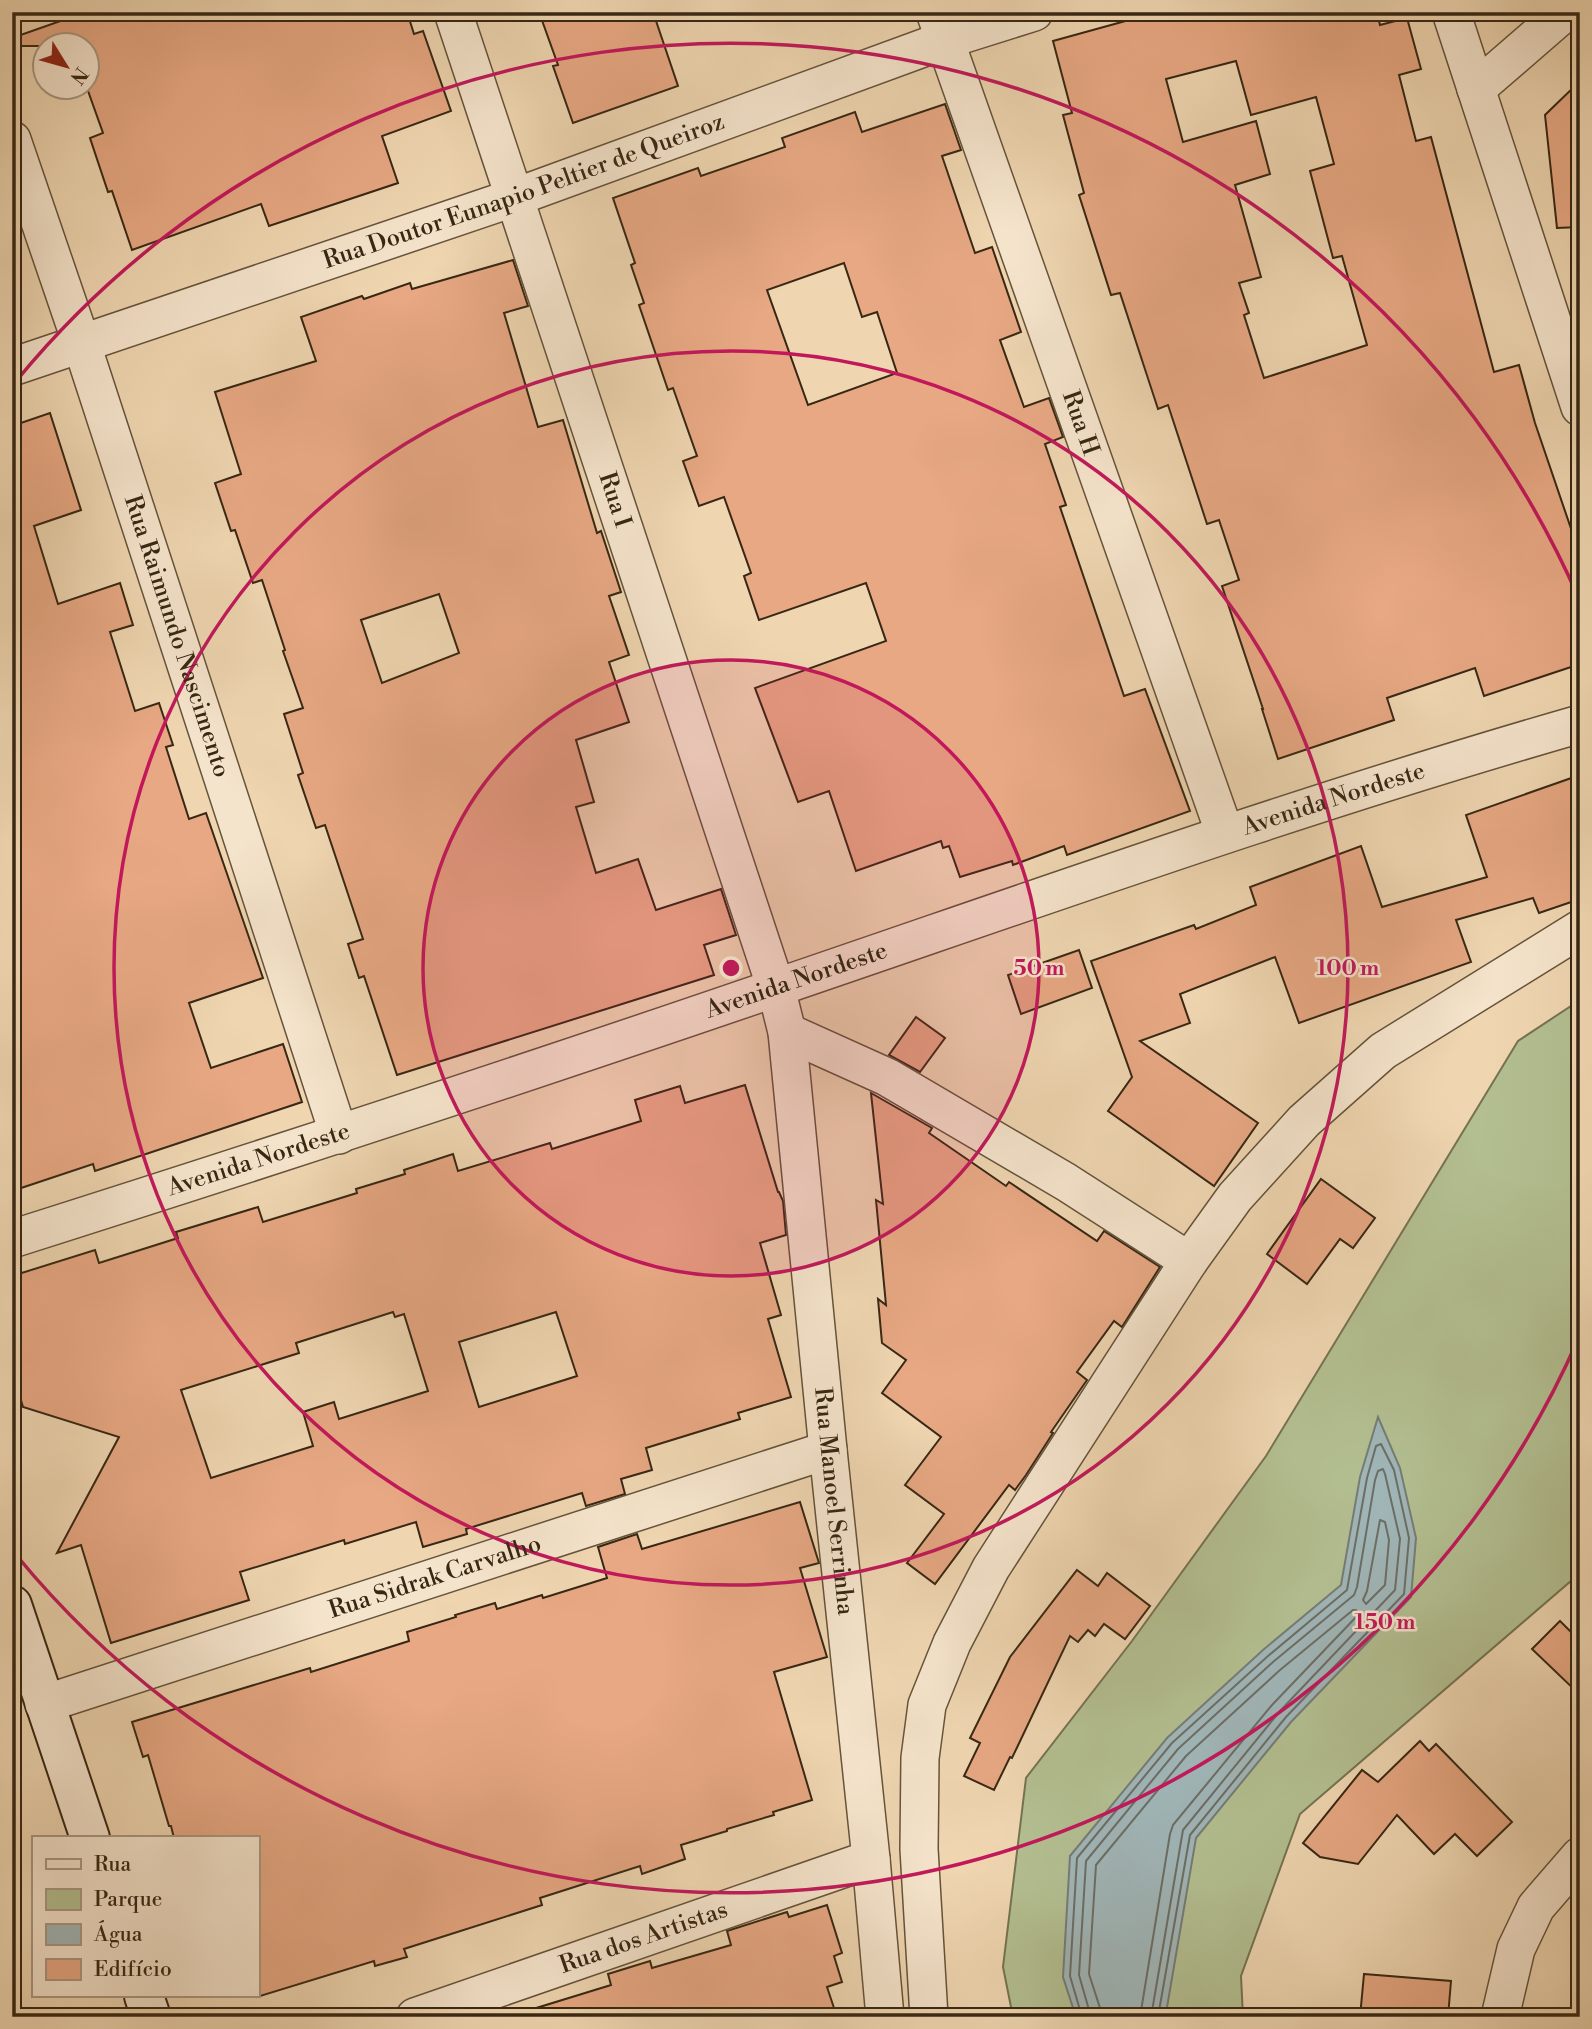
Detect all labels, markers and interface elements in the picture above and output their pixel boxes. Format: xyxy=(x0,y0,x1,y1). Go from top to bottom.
north arrow xyxy=(32,32,102,102)
text: N xyxy=(65,62,93,89)
street label: Rua Doutor Eunapio Peltier de Queiroz xyxy=(319,107,729,276)
street label: Rua H xyxy=(1055,387,1105,460)
street label: Rua I xyxy=(591,468,638,532)
street label: Rua Raimundo Nascimento xyxy=(117,491,237,781)
street label: Avenida Nordeste xyxy=(1238,756,1429,843)
street label: Avenida Nordeste xyxy=(701,936,891,1026)
centre of rings xyxy=(719,956,743,980)
text: 50 m xyxy=(1014,956,1064,982)
text: 100 m xyxy=(1317,956,1379,982)
street label: Avenida Nordeste xyxy=(163,1116,354,1204)
street label: Rua Manoel Serrinha xyxy=(807,1386,860,1618)
street label: Rua Sidrak Carvalho xyxy=(325,1529,545,1626)
text: 150 m xyxy=(1355,1610,1415,1636)
legend xyxy=(32,1836,259,1997)
text: Rua xyxy=(94,1852,131,1878)
text: Parque xyxy=(94,1887,162,1913)
street label: Rua dos Artistas xyxy=(555,1895,732,1981)
text: Água xyxy=(93,1920,143,1948)
text: Edifício xyxy=(94,1957,172,1983)

